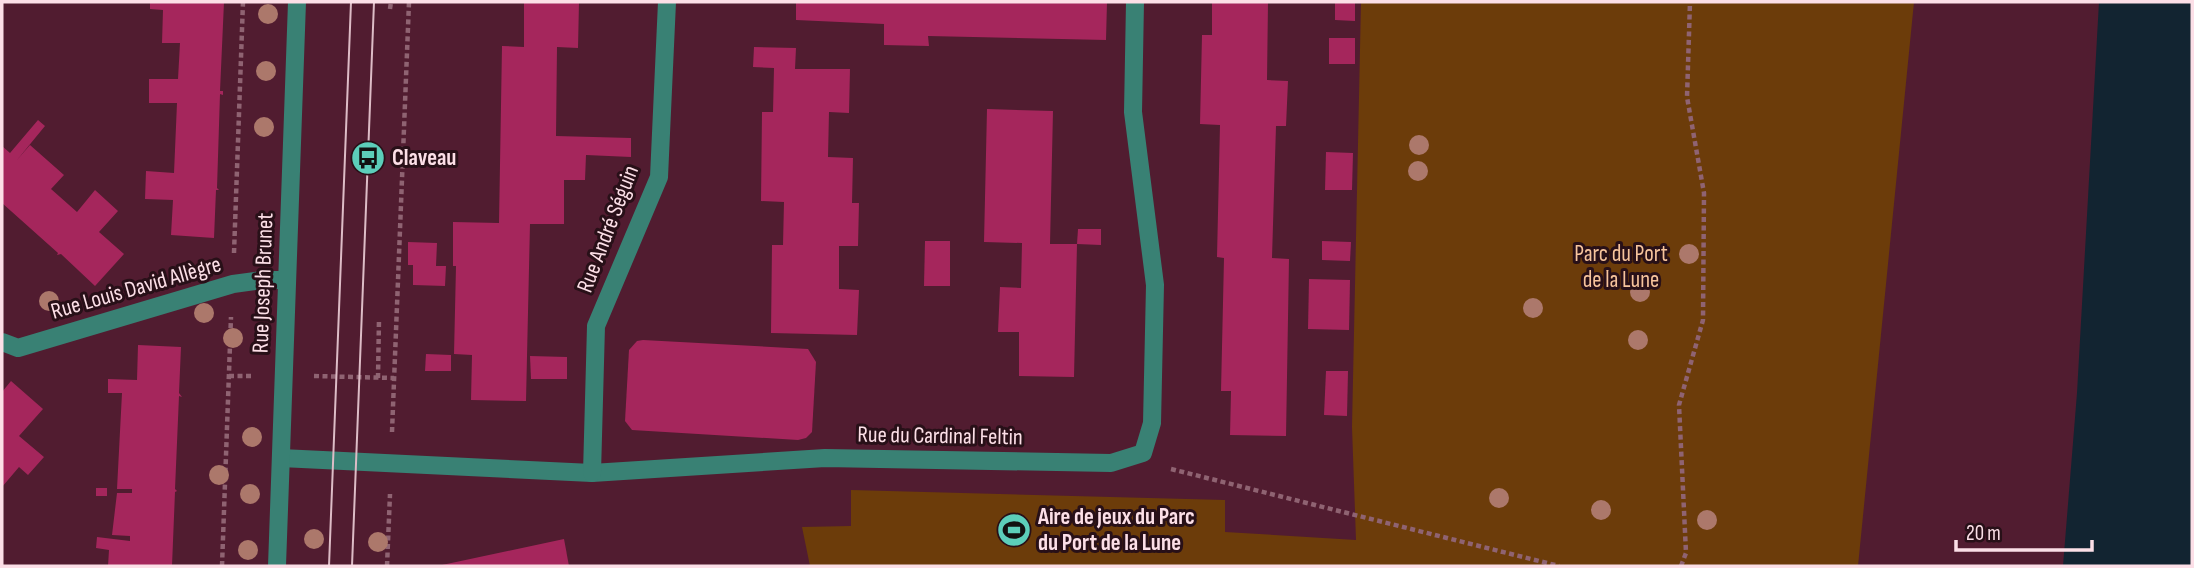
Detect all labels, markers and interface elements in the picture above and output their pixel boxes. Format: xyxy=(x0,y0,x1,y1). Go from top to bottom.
bus stop icon: Claveau xyxy=(349,139,387,177)
place label: Claveau xyxy=(392,144,456,172)
street label: Rue André Séguin xyxy=(571,161,645,297)
street label: Rue Joseph Brunet xyxy=(247,212,279,354)
park label: Parc du Port de la Lune xyxy=(1574,240,1668,294)
street label: Rue Louis David Allègre xyxy=(48,250,224,326)
street label: Rue du Cardinal Feltin xyxy=(857,421,1023,451)
place label: Aire de jeux du Parc du Port de la Lune xyxy=(1037,503,1195,557)
scale bar xyxy=(1956,508,2092,552)
sports icon: Aire de jeux du Parc du Port de la Lune xyxy=(995,511,1033,549)
text: 20 m xyxy=(1966,521,2001,546)

